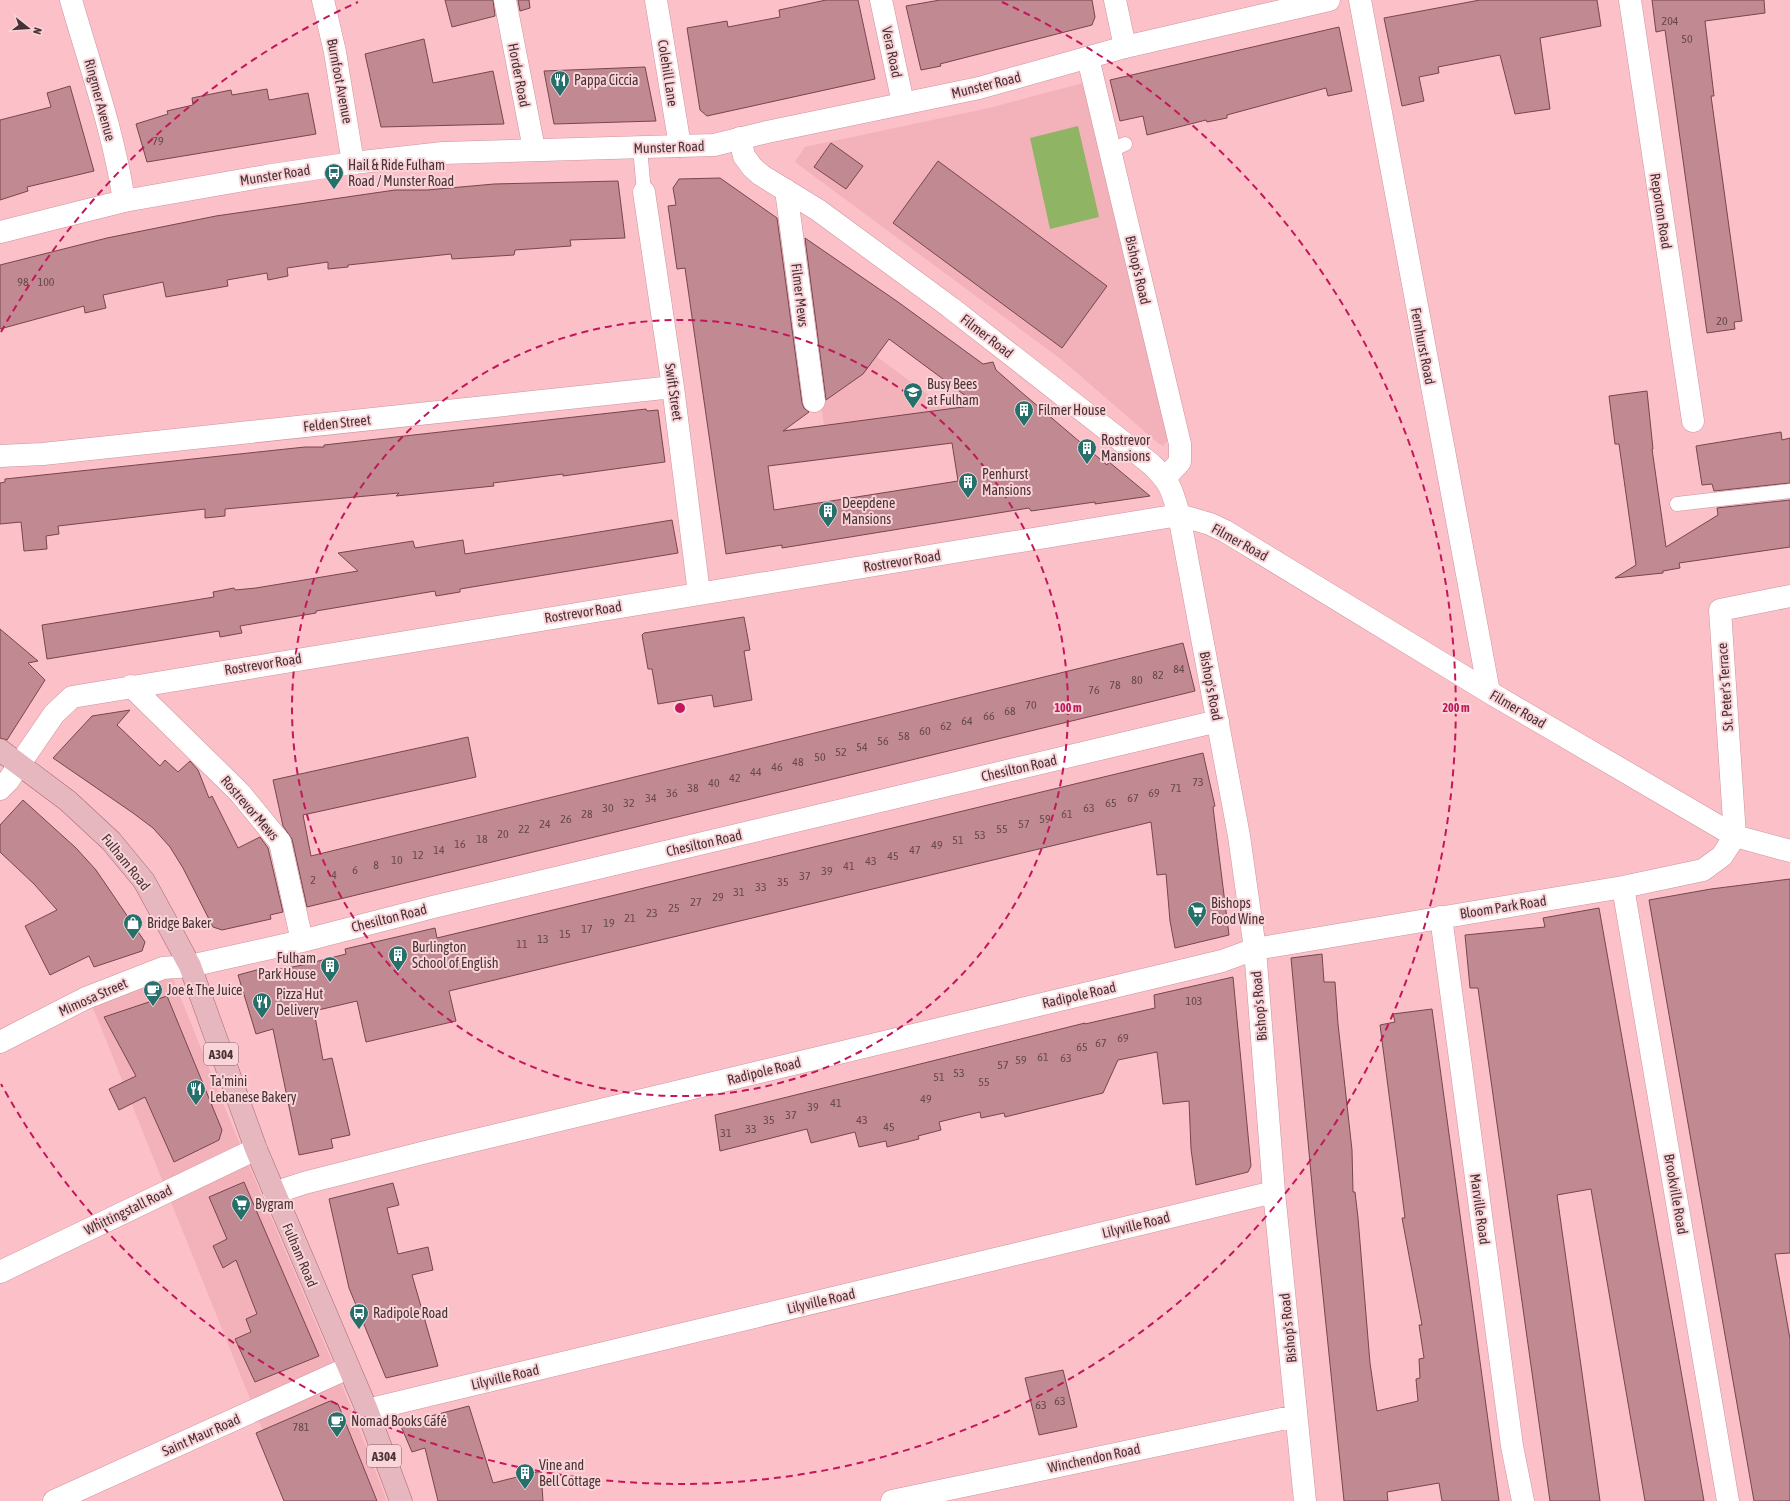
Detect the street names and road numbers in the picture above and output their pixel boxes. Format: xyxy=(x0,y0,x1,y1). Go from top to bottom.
street label: Vera Road xyxy=(879,25,905,79)
street label: Burnfoot Avenue xyxy=(324,37,356,125)
street label: Colehill Lane xyxy=(655,39,681,107)
street label: Horder Road xyxy=(505,42,533,108)
street label: Ringmer Avenue xyxy=(81,57,119,143)
street label: Munster Road xyxy=(950,69,1022,101)
street label: Munster Road xyxy=(633,138,705,156)
street label: Munster Road xyxy=(239,162,311,188)
street label: Reporton Road xyxy=(1647,172,1675,250)
street label: Bishop's Road xyxy=(1122,234,1154,306)
street label: Filmer Mews xyxy=(788,262,812,328)
street label: Fernhurst Road xyxy=(1408,306,1438,386)
street label: Filmer Road xyxy=(958,311,1016,361)
street label: Swift Street xyxy=(662,362,686,422)
street label: Felden Street xyxy=(302,412,372,434)
street label: Filmer Road xyxy=(1209,520,1271,564)
street label: Rostrevor Road xyxy=(862,547,942,575)
street label: Rostrevor Road xyxy=(543,598,623,626)
street label: St. Peter's Terrace xyxy=(1714,642,1736,732)
street label: Rostrevor Road xyxy=(223,650,303,678)
street label: Bishop's Road xyxy=(1196,650,1226,722)
street label: Filmer Road xyxy=(1487,687,1549,731)
street label: Chesilton Road xyxy=(980,752,1058,784)
street label: Rostrevor Mews xyxy=(218,773,282,843)
street label: Chesilton Road xyxy=(665,827,743,859)
street label: Fulham Road xyxy=(98,831,154,893)
street label: Bloom Park Road xyxy=(1459,892,1547,922)
street label: Chesilton Road xyxy=(350,901,428,935)
street label: Bishop's Road xyxy=(1248,970,1270,1042)
street label: Mimosa Street xyxy=(56,975,130,1019)
street label: Radipole Road xyxy=(1041,979,1117,1011)
road number: A304 xyxy=(204,1043,238,1065)
street label: Radipole Road xyxy=(726,1054,802,1088)
street label: Brookville Road xyxy=(1661,1153,1691,1235)
street label: Marville Road xyxy=(1467,1173,1493,1245)
street label: Whittingstall Road xyxy=(81,1182,175,1238)
street label: Lilyville Road xyxy=(1100,1209,1172,1241)
street label: Fulham Road xyxy=(279,1221,321,1289)
street label: Lilyville Road xyxy=(785,1285,857,1317)
street label: Bishop's Road xyxy=(1276,1292,1300,1364)
street label: Lilyville Road xyxy=(469,1361,541,1393)
street label: Saint Maur Road xyxy=(159,1411,243,1459)
street label: Winchendon Road xyxy=(1046,1440,1142,1476)
road number: A304 xyxy=(367,1445,401,1467)

